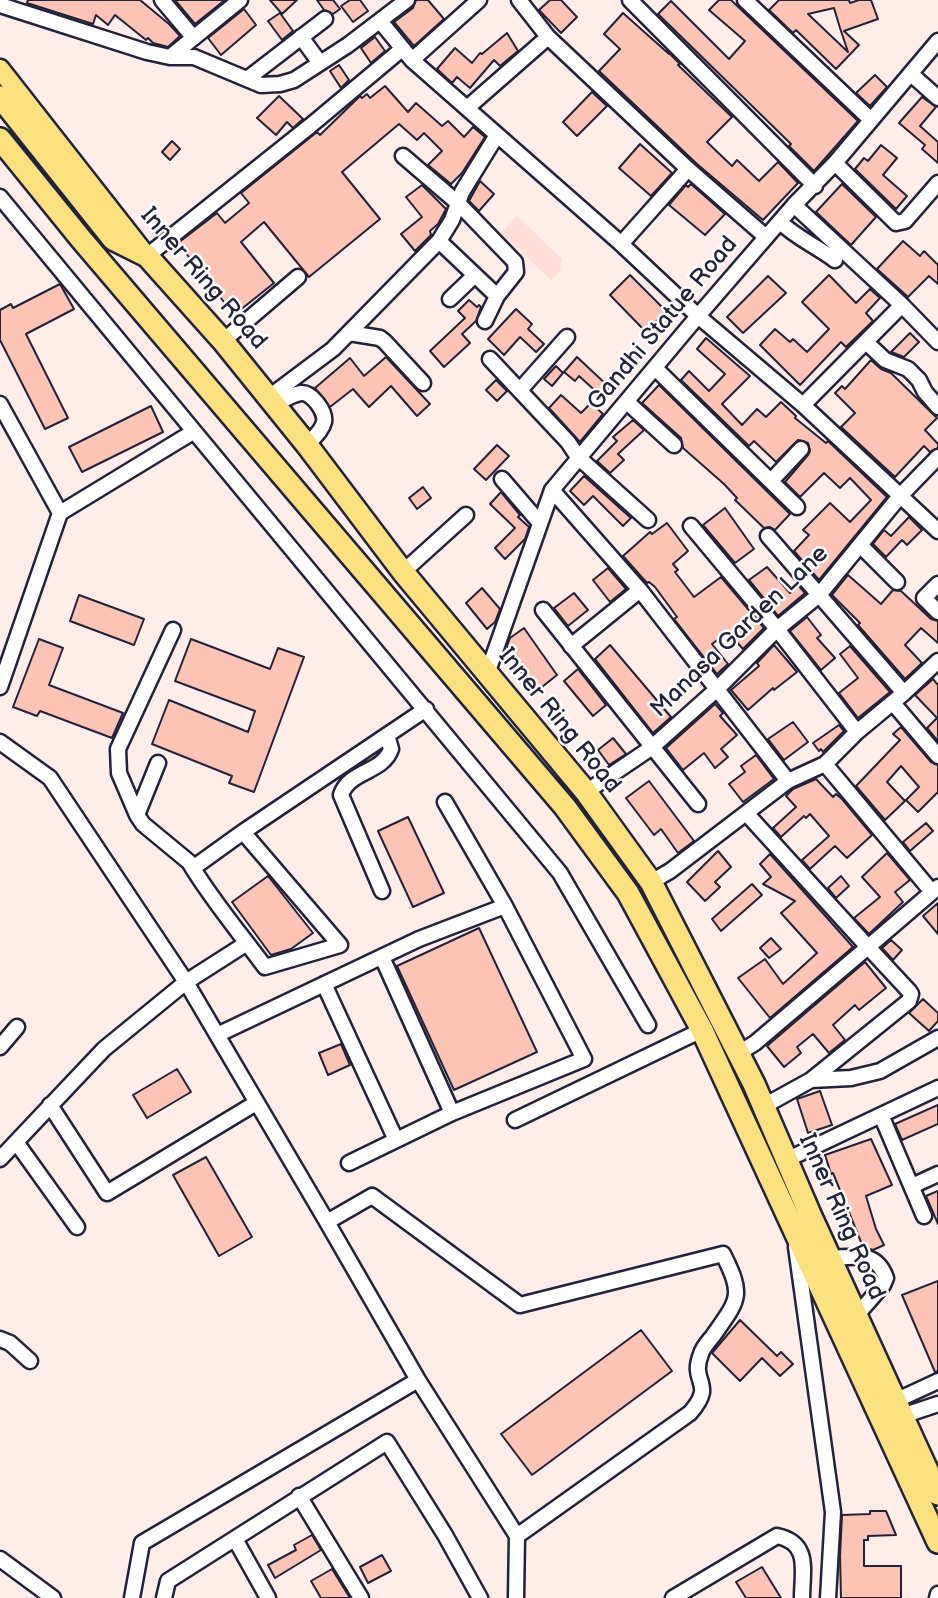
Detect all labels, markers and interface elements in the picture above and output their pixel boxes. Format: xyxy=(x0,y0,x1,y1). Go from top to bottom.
street label: Inner Ring Road xyxy=(134,202,272,356)
street label: Gandhi Statue Road xyxy=(582,231,744,417)
street label: Manasa Garden Lane xyxy=(645,540,835,724)
street label: Inner Ring Road xyxy=(492,643,626,799)
street label: Inner Ring Road xyxy=(792,1130,890,1304)

